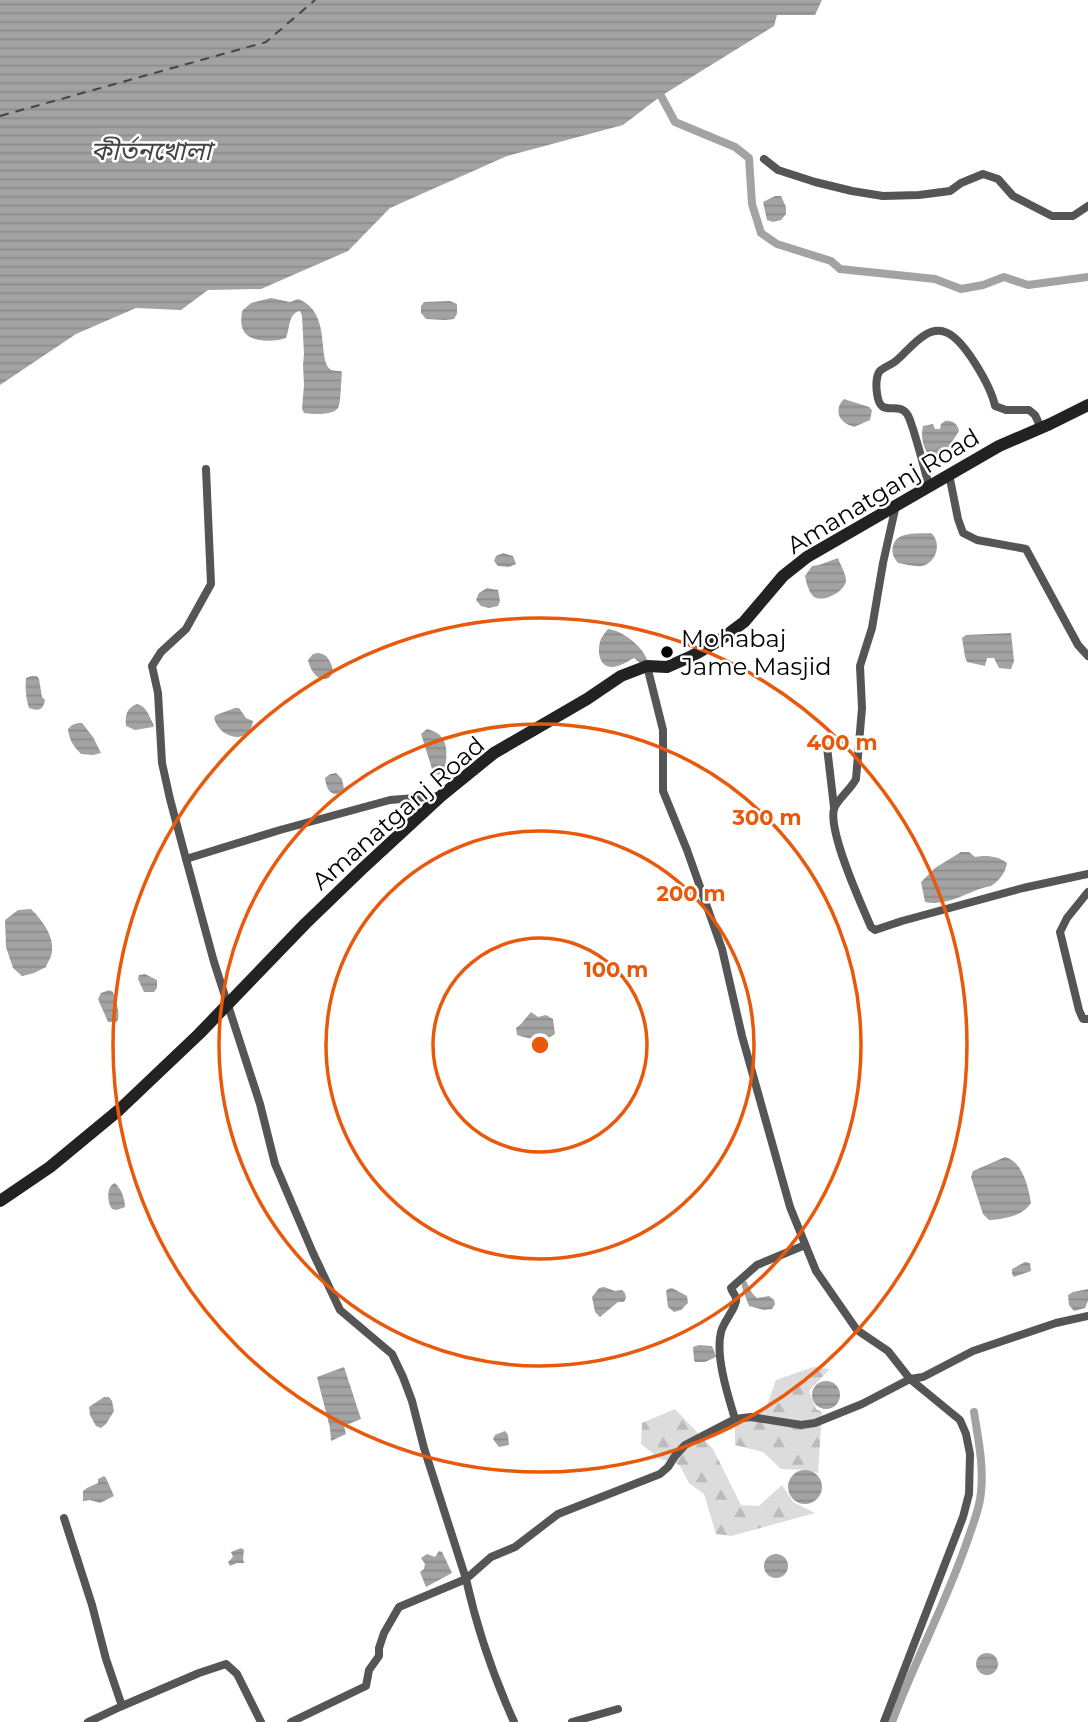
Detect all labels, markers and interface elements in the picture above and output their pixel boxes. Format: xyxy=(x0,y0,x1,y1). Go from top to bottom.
water label: কীর্তনখোলা xyxy=(91,135,216,167)
street label: Amanatganj Road xyxy=(782,422,984,560)
place label: Mohabaj Jame Masjid xyxy=(680,624,832,681)
marker: Mohabaj Jame Masjid xyxy=(659,644,675,660)
street label: Amanatganj Road xyxy=(306,730,490,896)
text: 400 m xyxy=(807,730,877,755)
text: 300 m xyxy=(732,805,801,830)
text: 200 m xyxy=(657,881,725,906)
text: 100 m xyxy=(584,957,648,982)
centre of rings xyxy=(528,1033,552,1057)

